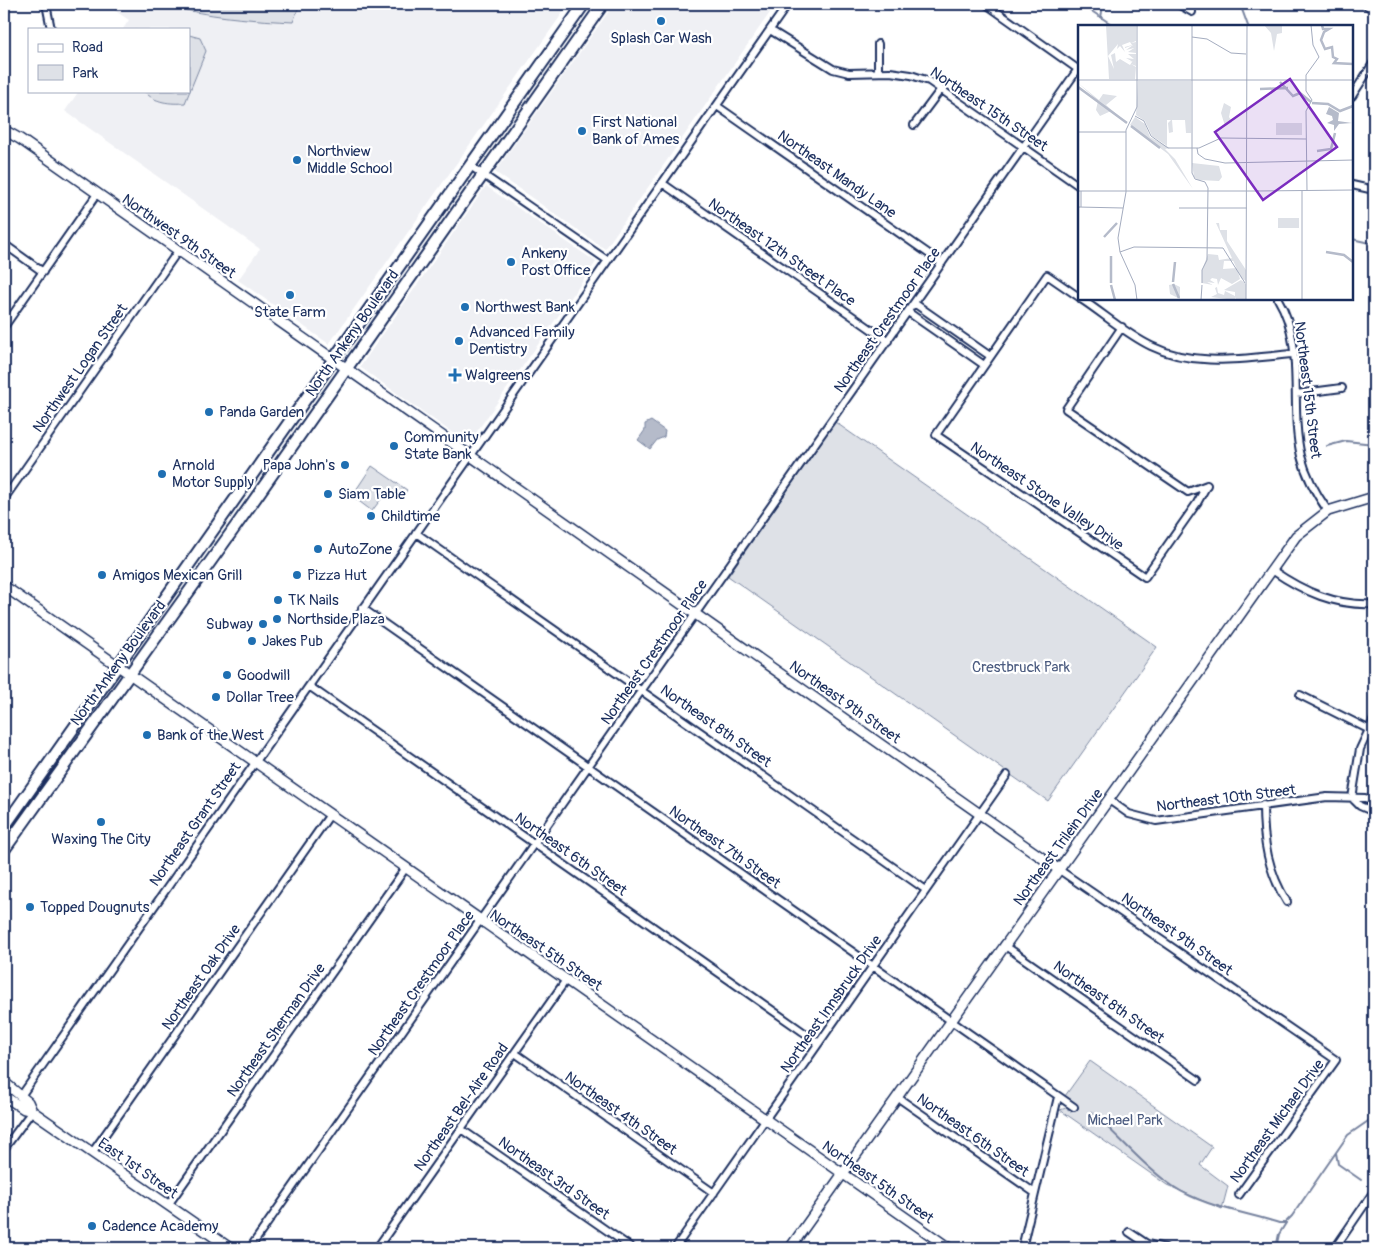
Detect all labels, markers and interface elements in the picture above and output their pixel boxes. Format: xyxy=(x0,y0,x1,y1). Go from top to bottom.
marker: Splash Car Wash xyxy=(655,15,667,27)
inset map xyxy=(1078,25,1353,300)
legend xyxy=(28,28,190,92)
place label: Splash Car Wash xyxy=(610,29,712,48)
text: Road xyxy=(72,38,103,57)
street label: Northeast 15th Street xyxy=(926,63,1052,156)
text: Park xyxy=(72,64,99,83)
place label: First National Bank of Ames xyxy=(592,113,680,149)
marker: First National Bank of Ames xyxy=(576,125,588,137)
street label: Northeast Mandy Lane xyxy=(774,126,900,223)
place label: Northview Middle School xyxy=(307,142,392,178)
marker: Northview Middle School xyxy=(291,154,303,166)
street label: Northwest 9th Street xyxy=(118,190,240,283)
street label: Northeast 12th Street Place xyxy=(704,194,859,311)
street label: Northeast Crestmoor Place xyxy=(830,243,945,397)
place label: Ankeny Post Office xyxy=(521,244,591,280)
marker: Ankeny Post Office xyxy=(505,256,517,268)
street label: North Ankeny Boulevard xyxy=(301,266,403,400)
marker: State Farm xyxy=(284,289,296,301)
place label: Northwest Bank xyxy=(475,298,576,317)
street label: Northwest Logan Street xyxy=(29,299,133,436)
marker: Northwest Bank xyxy=(459,301,471,313)
place label: State Farm xyxy=(254,303,326,322)
street label: Northeast 15th Street xyxy=(1290,320,1325,461)
place label: Advanced Family Dentistry xyxy=(469,323,575,359)
marker: Advanced Family Dentistry xyxy=(453,335,465,347)
place label: Walgreens xyxy=(465,366,531,385)
marker: Walgreens xyxy=(449,369,461,381)
place label: Panda Garden xyxy=(219,403,304,422)
marker: Panda Garden xyxy=(203,406,215,418)
place label: Community State Bank xyxy=(404,428,479,464)
street label: Northeast Stone Valley Drive xyxy=(966,438,1128,555)
marker: Community State Bank xyxy=(388,440,400,452)
place label: Arnold Motor Supply xyxy=(172,456,255,492)
place label: Papa John's xyxy=(263,456,335,475)
marker: Papa John's xyxy=(339,459,351,471)
marker: Arnold Motor Supply xyxy=(156,468,168,480)
place label: Siam Table xyxy=(338,485,406,504)
marker: Siam Table xyxy=(322,488,334,500)
place label: Childtime xyxy=(381,507,441,526)
marker: Childtime xyxy=(365,510,377,522)
place label: AutoZone xyxy=(328,540,393,559)
marker: AutoZone xyxy=(312,543,324,555)
place label: Amigos Mexican Grill xyxy=(112,566,242,585)
place label: Pizza Hut xyxy=(307,566,368,585)
marker: Amigos Mexican Grill xyxy=(96,569,108,581)
marker: Pizza Hut xyxy=(291,569,303,581)
street label: Northeast Crestmoor Place xyxy=(597,575,712,729)
place label: TK Nails xyxy=(288,591,339,610)
marker: TK Nails xyxy=(272,594,284,606)
street label: North Ankeny Boulevard xyxy=(66,597,170,730)
place label: Northside Plaza xyxy=(287,610,385,629)
marker: Northside Plaza xyxy=(271,613,283,625)
place label: Subway xyxy=(206,615,254,634)
marker: Subway xyxy=(257,618,269,630)
place label: Jakes Pub xyxy=(262,632,323,651)
marker: Jakes Pub xyxy=(246,635,258,647)
street label: Northeast 9th Street xyxy=(785,657,905,749)
park label: Crestbruck Park xyxy=(972,658,1071,677)
place label: Goodwill xyxy=(237,666,290,685)
marker: Goodwill xyxy=(221,669,233,681)
street label: Northeast 8th Street xyxy=(656,681,776,772)
place label: Dollar Tree xyxy=(226,688,295,707)
marker: Dollar Tree xyxy=(210,691,222,703)
place label: Bank of the West xyxy=(157,726,265,745)
marker: Bank of the West xyxy=(141,729,153,741)
street label: Northeast Grant Street xyxy=(145,758,246,890)
street label: Northeast 10th Street xyxy=(1155,780,1298,816)
street label: Northeast Trilein Drive xyxy=(1010,785,1108,910)
street label: Northeast 7th Street xyxy=(665,802,785,894)
street label: Northeast 6th Street xyxy=(511,809,631,901)
marker: Waxing The City xyxy=(95,816,107,828)
place label: Waxing The City xyxy=(51,830,151,849)
street label: Northeast 9th Street xyxy=(1117,889,1237,981)
place label: Topped Dougnuts xyxy=(40,898,150,917)
marker: Topped Dougnuts xyxy=(24,901,36,913)
street label: Northeast Crestmoor Place xyxy=(364,906,479,1060)
street label: Northeast 5th Street xyxy=(486,906,607,996)
street label: Northeast Oak Drive xyxy=(158,920,245,1034)
street label: Northeast Innsbruck Drive xyxy=(777,931,887,1077)
street label: Northeast 8th Street xyxy=(1049,957,1169,1048)
street label: Northeast Sherman Drive xyxy=(223,959,330,1101)
street label: Northeast Bel-Aire Road xyxy=(410,1040,513,1175)
street label: Northeast Michael Drive xyxy=(1226,1055,1329,1187)
street label: Northeast 4th Street xyxy=(561,1068,681,1160)
street label: Northeast 6th Street xyxy=(913,1090,1033,1182)
park label: Michael Park xyxy=(1087,1111,1164,1130)
street label: Northeast 3rd Street xyxy=(494,1133,614,1225)
street label: East 1st Street xyxy=(94,1134,182,1204)
street label: Northeast 5th Street xyxy=(818,1137,938,1229)
place label: Cadence Academy xyxy=(102,1217,219,1236)
marker: Cadence Academy xyxy=(86,1220,98,1232)

